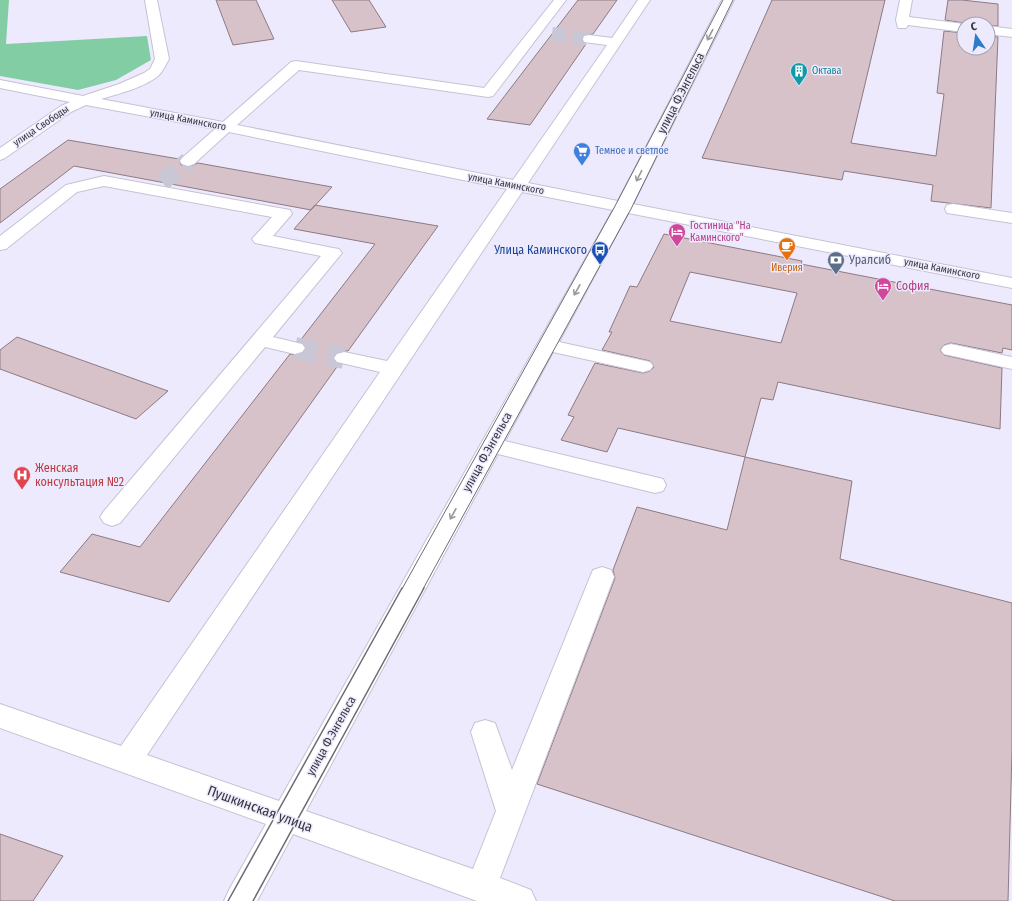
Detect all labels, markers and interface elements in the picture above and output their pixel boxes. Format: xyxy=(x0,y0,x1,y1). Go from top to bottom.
north arrow xyxy=(956,16,996,56)
text: С xyxy=(970,20,978,34)
one-way arrow xyxy=(706,29,713,41)
street label: улица Ф.Энгельса xyxy=(655,50,707,136)
building icon: Октава xyxy=(789,61,809,86)
place label: Октава xyxy=(812,65,842,77)
street label: улица Свободы xyxy=(11,103,71,149)
street label: улица Каминского xyxy=(149,107,227,133)
supermarket icon: Темное и светлое xyxy=(572,141,592,166)
place label: Темное и светлое xyxy=(595,145,669,157)
one-way arrow xyxy=(635,169,642,181)
street label: улица Каминского xyxy=(467,171,545,197)
place label: Гостиница "На Каминского" xyxy=(690,220,751,244)
hotel icon: Гостиница "На Каминского" xyxy=(667,222,687,247)
cafe icon: Иверия xyxy=(777,236,797,261)
bus stop icon: Улица Каминского xyxy=(590,240,610,265)
place label: Улица Каминского xyxy=(493,243,587,257)
bank icon: Уралсиб xyxy=(826,250,846,275)
place label: Уралсиб xyxy=(848,253,891,267)
street label: улица Каминского xyxy=(903,256,981,282)
place label: Иверия xyxy=(771,262,803,274)
hotel icon: София xyxy=(873,276,893,301)
place label: София xyxy=(896,279,929,293)
one-way arrow xyxy=(572,284,580,296)
street label: улица Ф.Энгельса xyxy=(459,410,515,494)
place label: Женская консультация №2 xyxy=(35,461,124,489)
hospital icon: Женская консультация №2 xyxy=(12,465,32,490)
one-way arrow xyxy=(449,508,457,520)
street label: улица Ф.Энгельса xyxy=(303,694,359,778)
street label: Пушкинская улица xyxy=(205,782,315,836)

